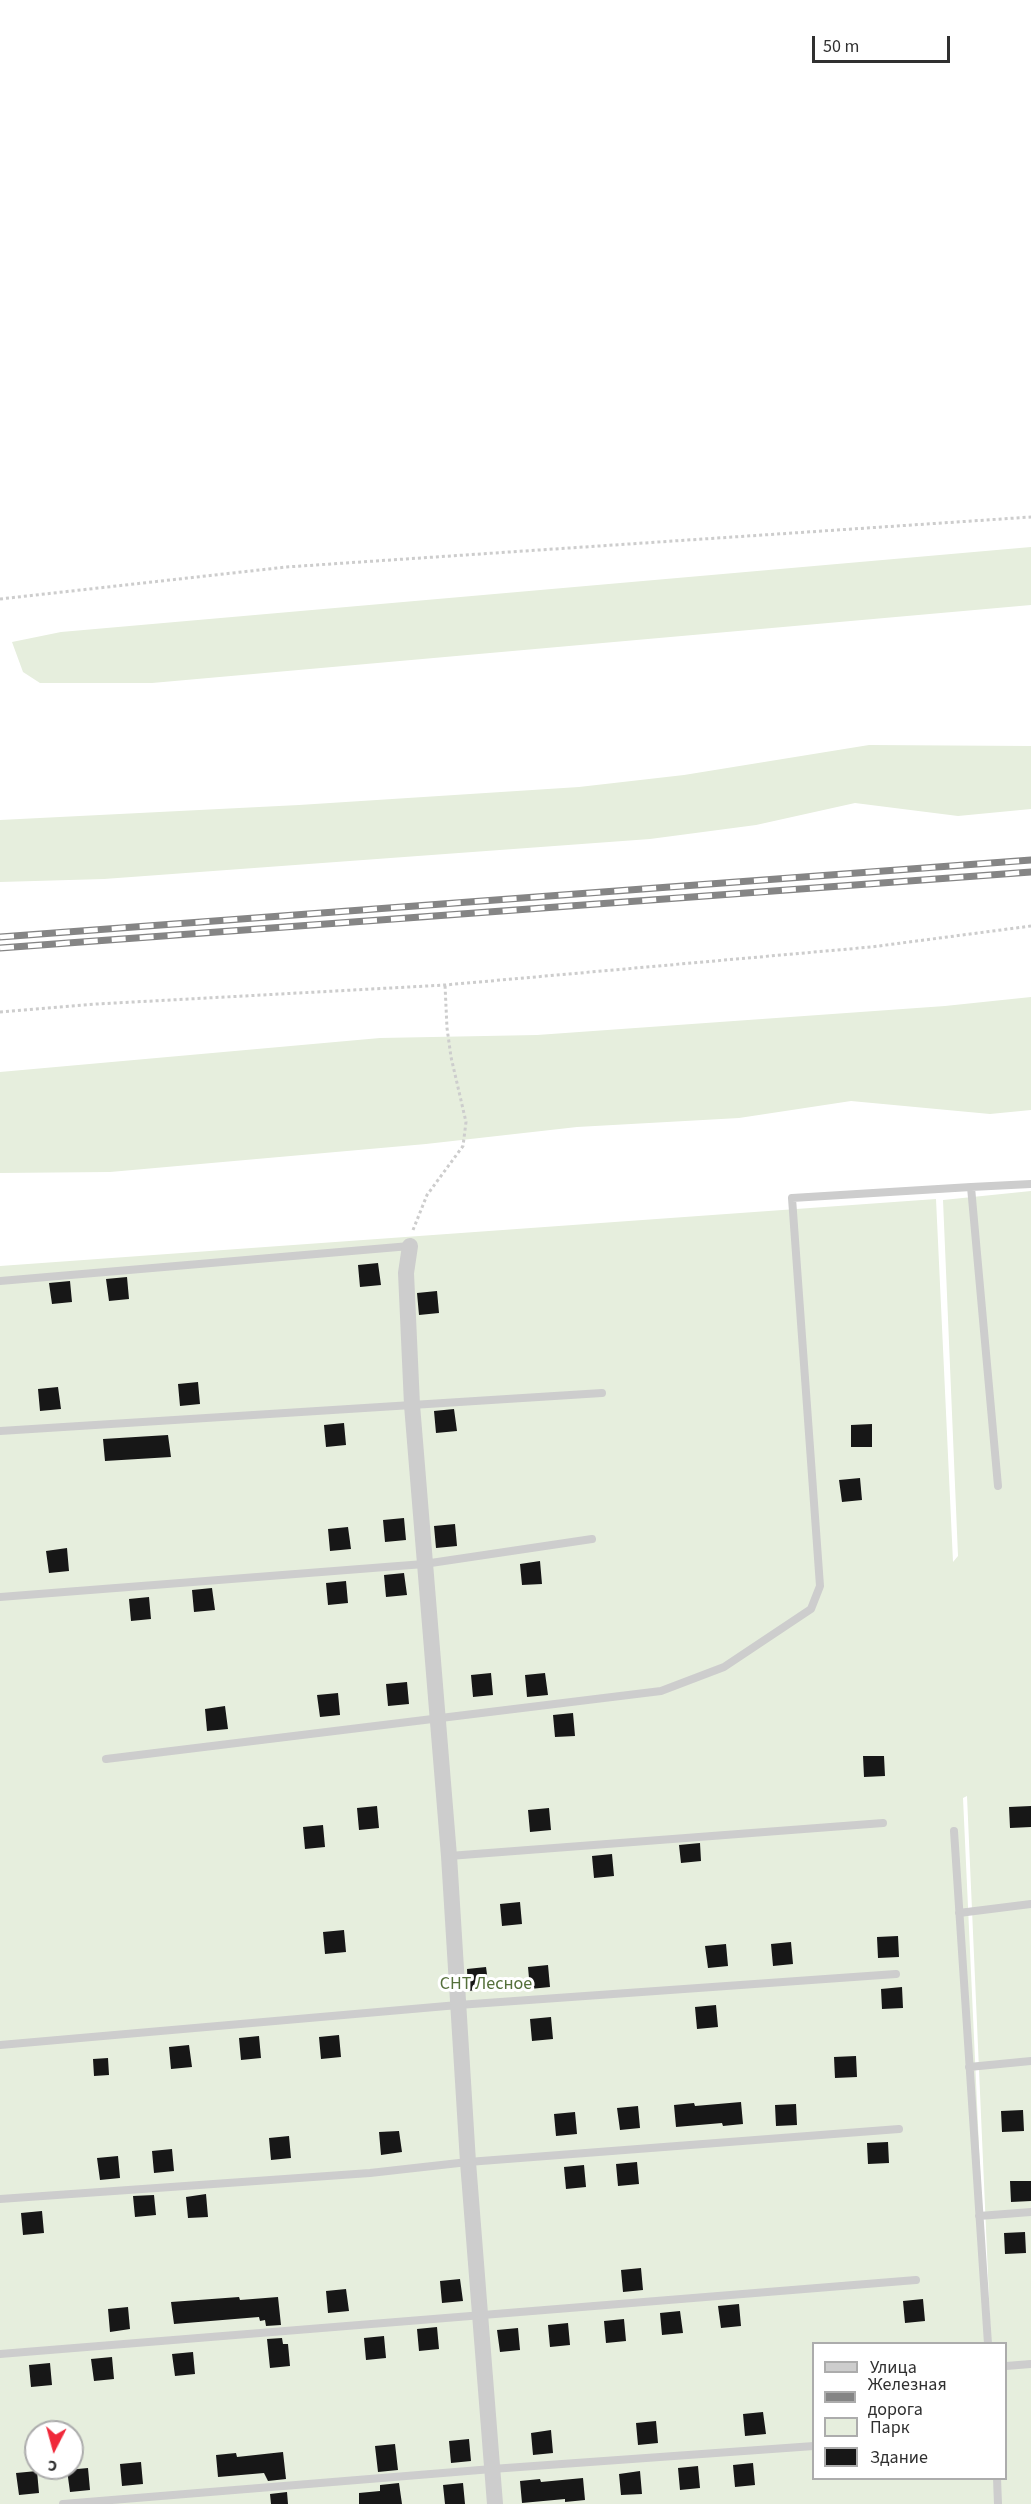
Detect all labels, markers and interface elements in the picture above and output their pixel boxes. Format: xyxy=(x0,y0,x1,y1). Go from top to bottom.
scale bar xyxy=(815,24,953,62)
text: 50 m xyxy=(823,34,859,59)
park label: СНТ Лесное xyxy=(440,1974,532,1996)
legend xyxy=(812,2342,1007,2480)
text: Улица xyxy=(870,2355,917,2380)
text: Железная дорога xyxy=(868,2372,947,2422)
text: Парк xyxy=(870,2415,910,2440)
north arrow xyxy=(24,2420,84,2480)
text: Здание xyxy=(870,2445,928,2470)
text: С xyxy=(47,2454,58,2477)

